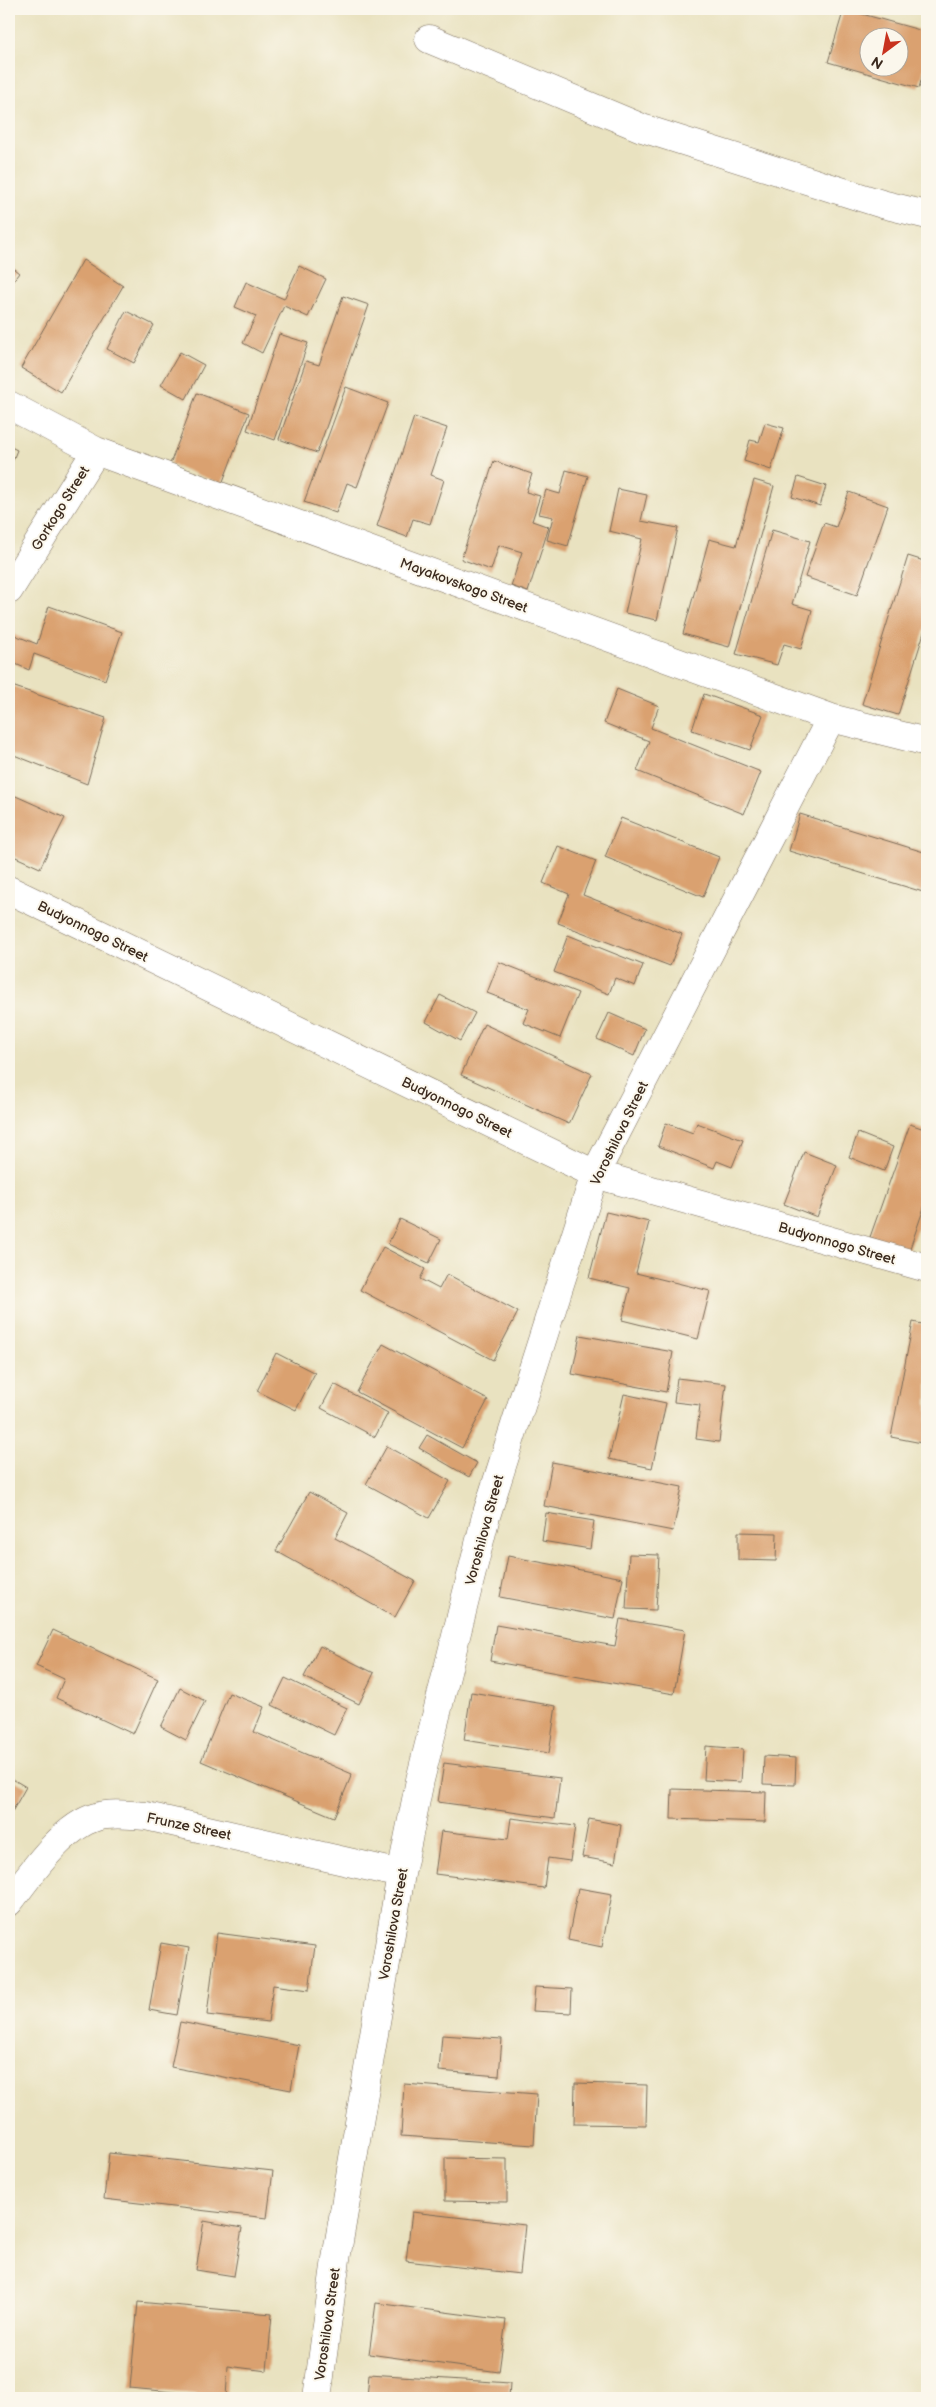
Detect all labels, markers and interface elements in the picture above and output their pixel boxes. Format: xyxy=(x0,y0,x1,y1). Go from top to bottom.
north arrow xyxy=(858,28,908,78)
text: N xyxy=(868,53,886,73)
street label: Gorkogo Street xyxy=(28,462,93,554)
street label: Mayakovskogo Street xyxy=(398,554,531,617)
street label: Budyonnogo Street xyxy=(35,897,152,966)
street label: Budyonnogo Street xyxy=(399,1073,516,1142)
street label: Voroshilova Street xyxy=(587,1078,652,1188)
street label: Budyonnogo Street xyxy=(776,1219,898,1269)
street label: Voroshilova Street xyxy=(462,1472,508,1587)
street label: Frunze Street xyxy=(145,1809,233,1844)
street label: Voroshilova Street xyxy=(375,1866,412,1981)
street label: Voroshilova Street xyxy=(311,2266,344,2381)

